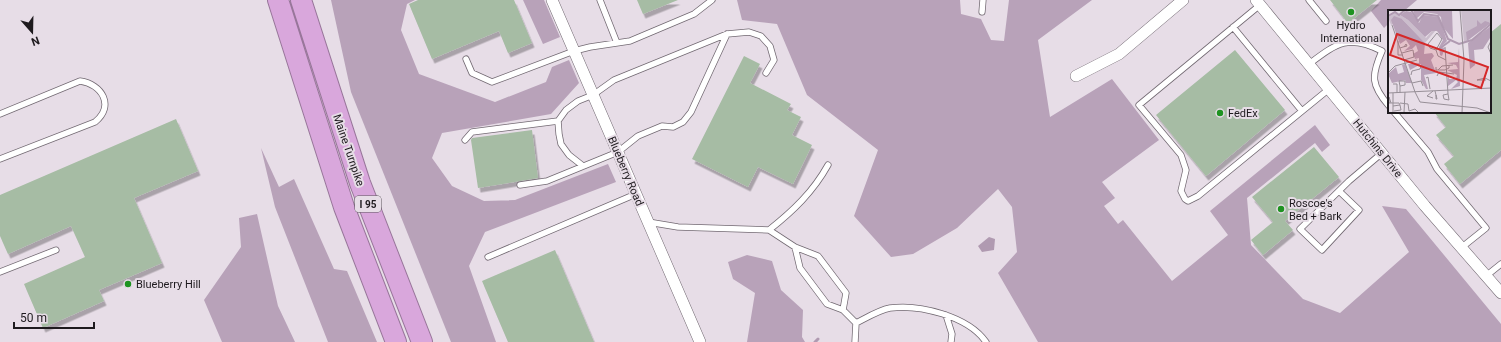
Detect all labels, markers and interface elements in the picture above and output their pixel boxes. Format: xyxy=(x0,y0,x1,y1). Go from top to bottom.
marker: Hydro International xyxy=(1346,7,1356,17)
inset map xyxy=(1388,10,1491,113)
north arrow xyxy=(12,12,52,52)
place label: Hydro International xyxy=(1320,19,1382,45)
text: N xyxy=(29,33,41,48)
place label: FedEx xyxy=(1228,107,1258,120)
marker: FedEx xyxy=(1215,108,1225,118)
street label: Maine Turnpike xyxy=(330,113,367,188)
street label: Hutchins Drive xyxy=(1350,117,1405,180)
street label: Blueberry Road xyxy=(605,135,646,208)
road number: I 95 xyxy=(355,196,381,212)
place label: Roscoe's Bed + Bark xyxy=(1289,197,1342,223)
marker: Roscoe's Bed + Bark xyxy=(1276,204,1286,214)
place label: Blueberry Hill xyxy=(136,278,201,291)
marker: Blueberry Hill xyxy=(123,279,133,289)
scale bar xyxy=(14,304,94,330)
text: 50 m xyxy=(20,311,47,325)

